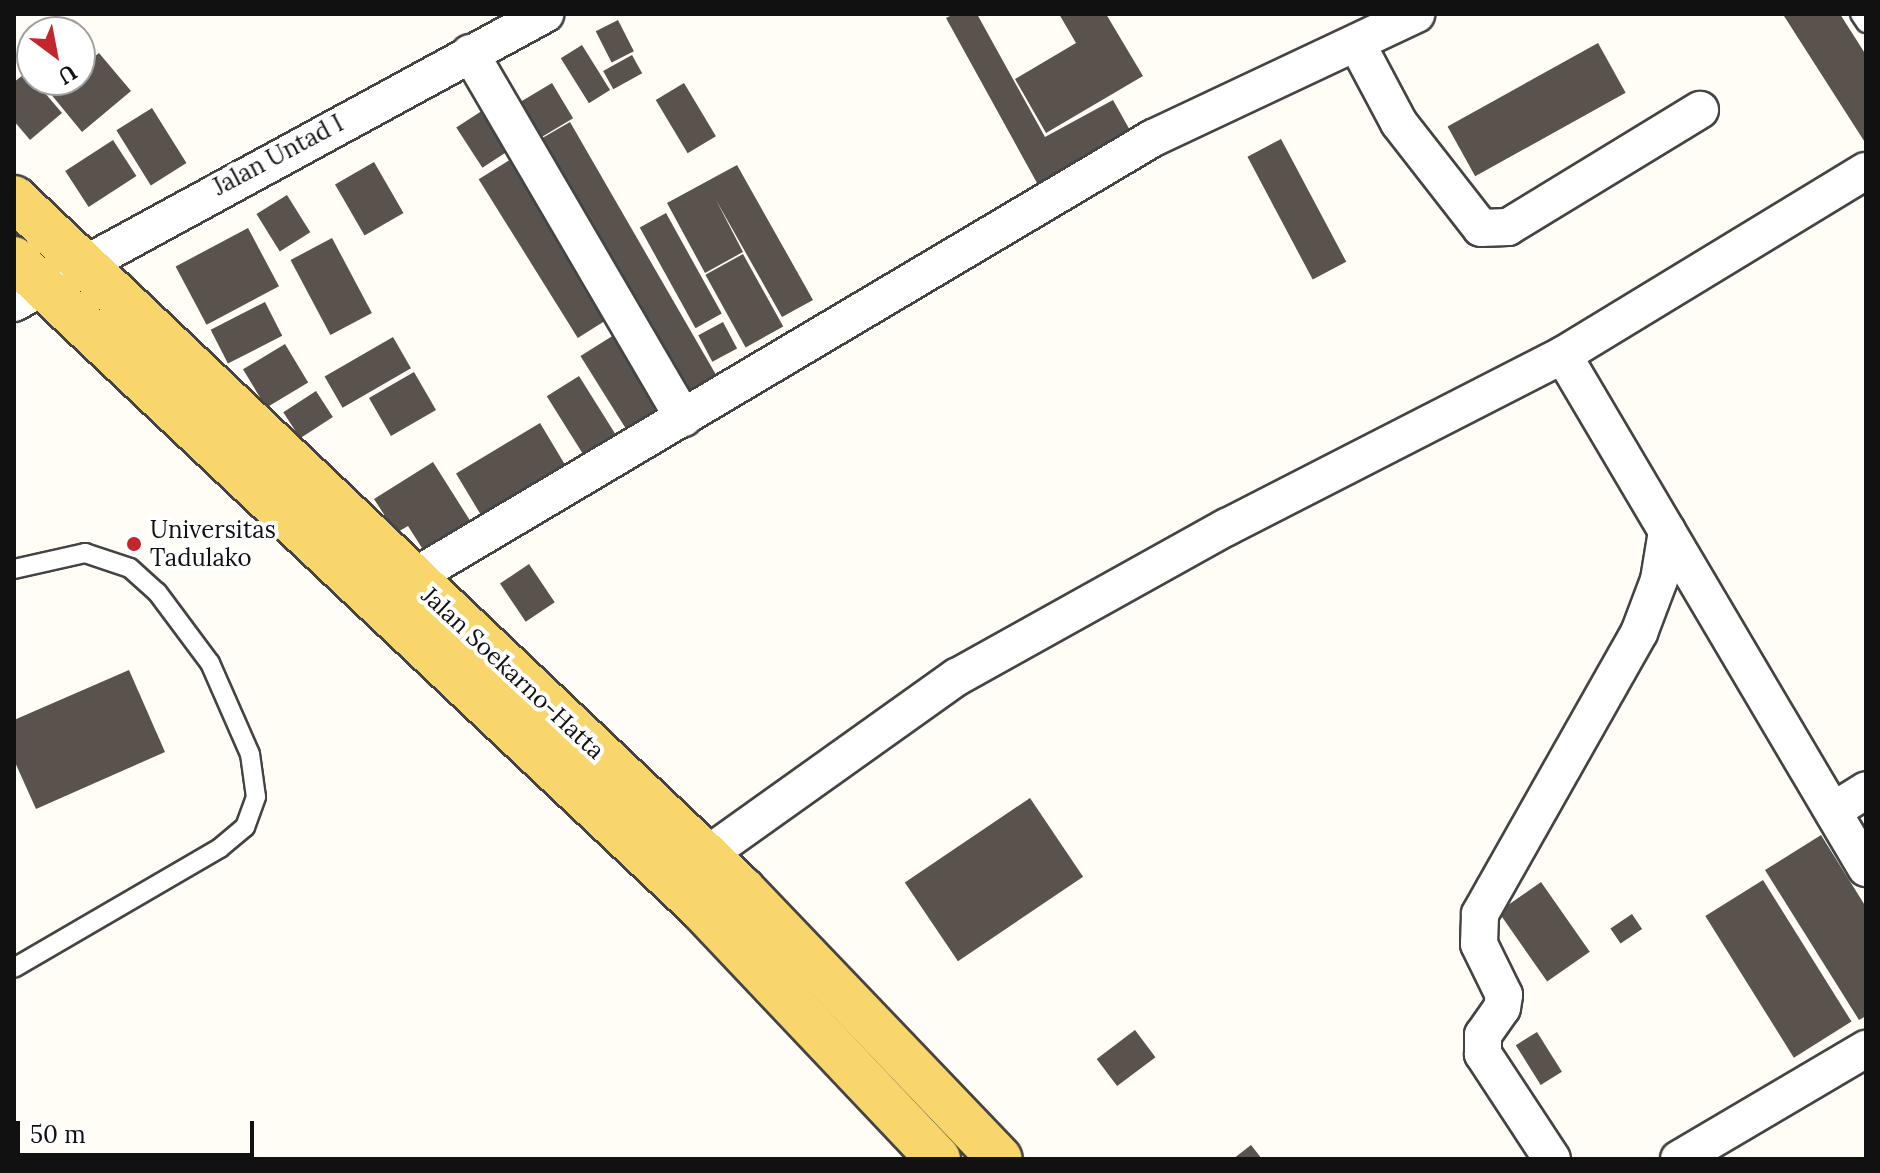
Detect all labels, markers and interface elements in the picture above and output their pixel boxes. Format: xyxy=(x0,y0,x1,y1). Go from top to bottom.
north arrow xyxy=(16,16,96,96)
text: U xyxy=(53,58,82,91)
street label: Jalan Untad I xyxy=(208,109,348,201)
place label: Universitas Tadulako xyxy=(150,516,276,572)
marker: Universitas Tadulako xyxy=(125,535,143,553)
street label: Jalan Soekarno-Hatta xyxy=(416,581,610,765)
scale bar xyxy=(20,1105,258,1155)
text: 50 m xyxy=(30,1119,86,1150)

